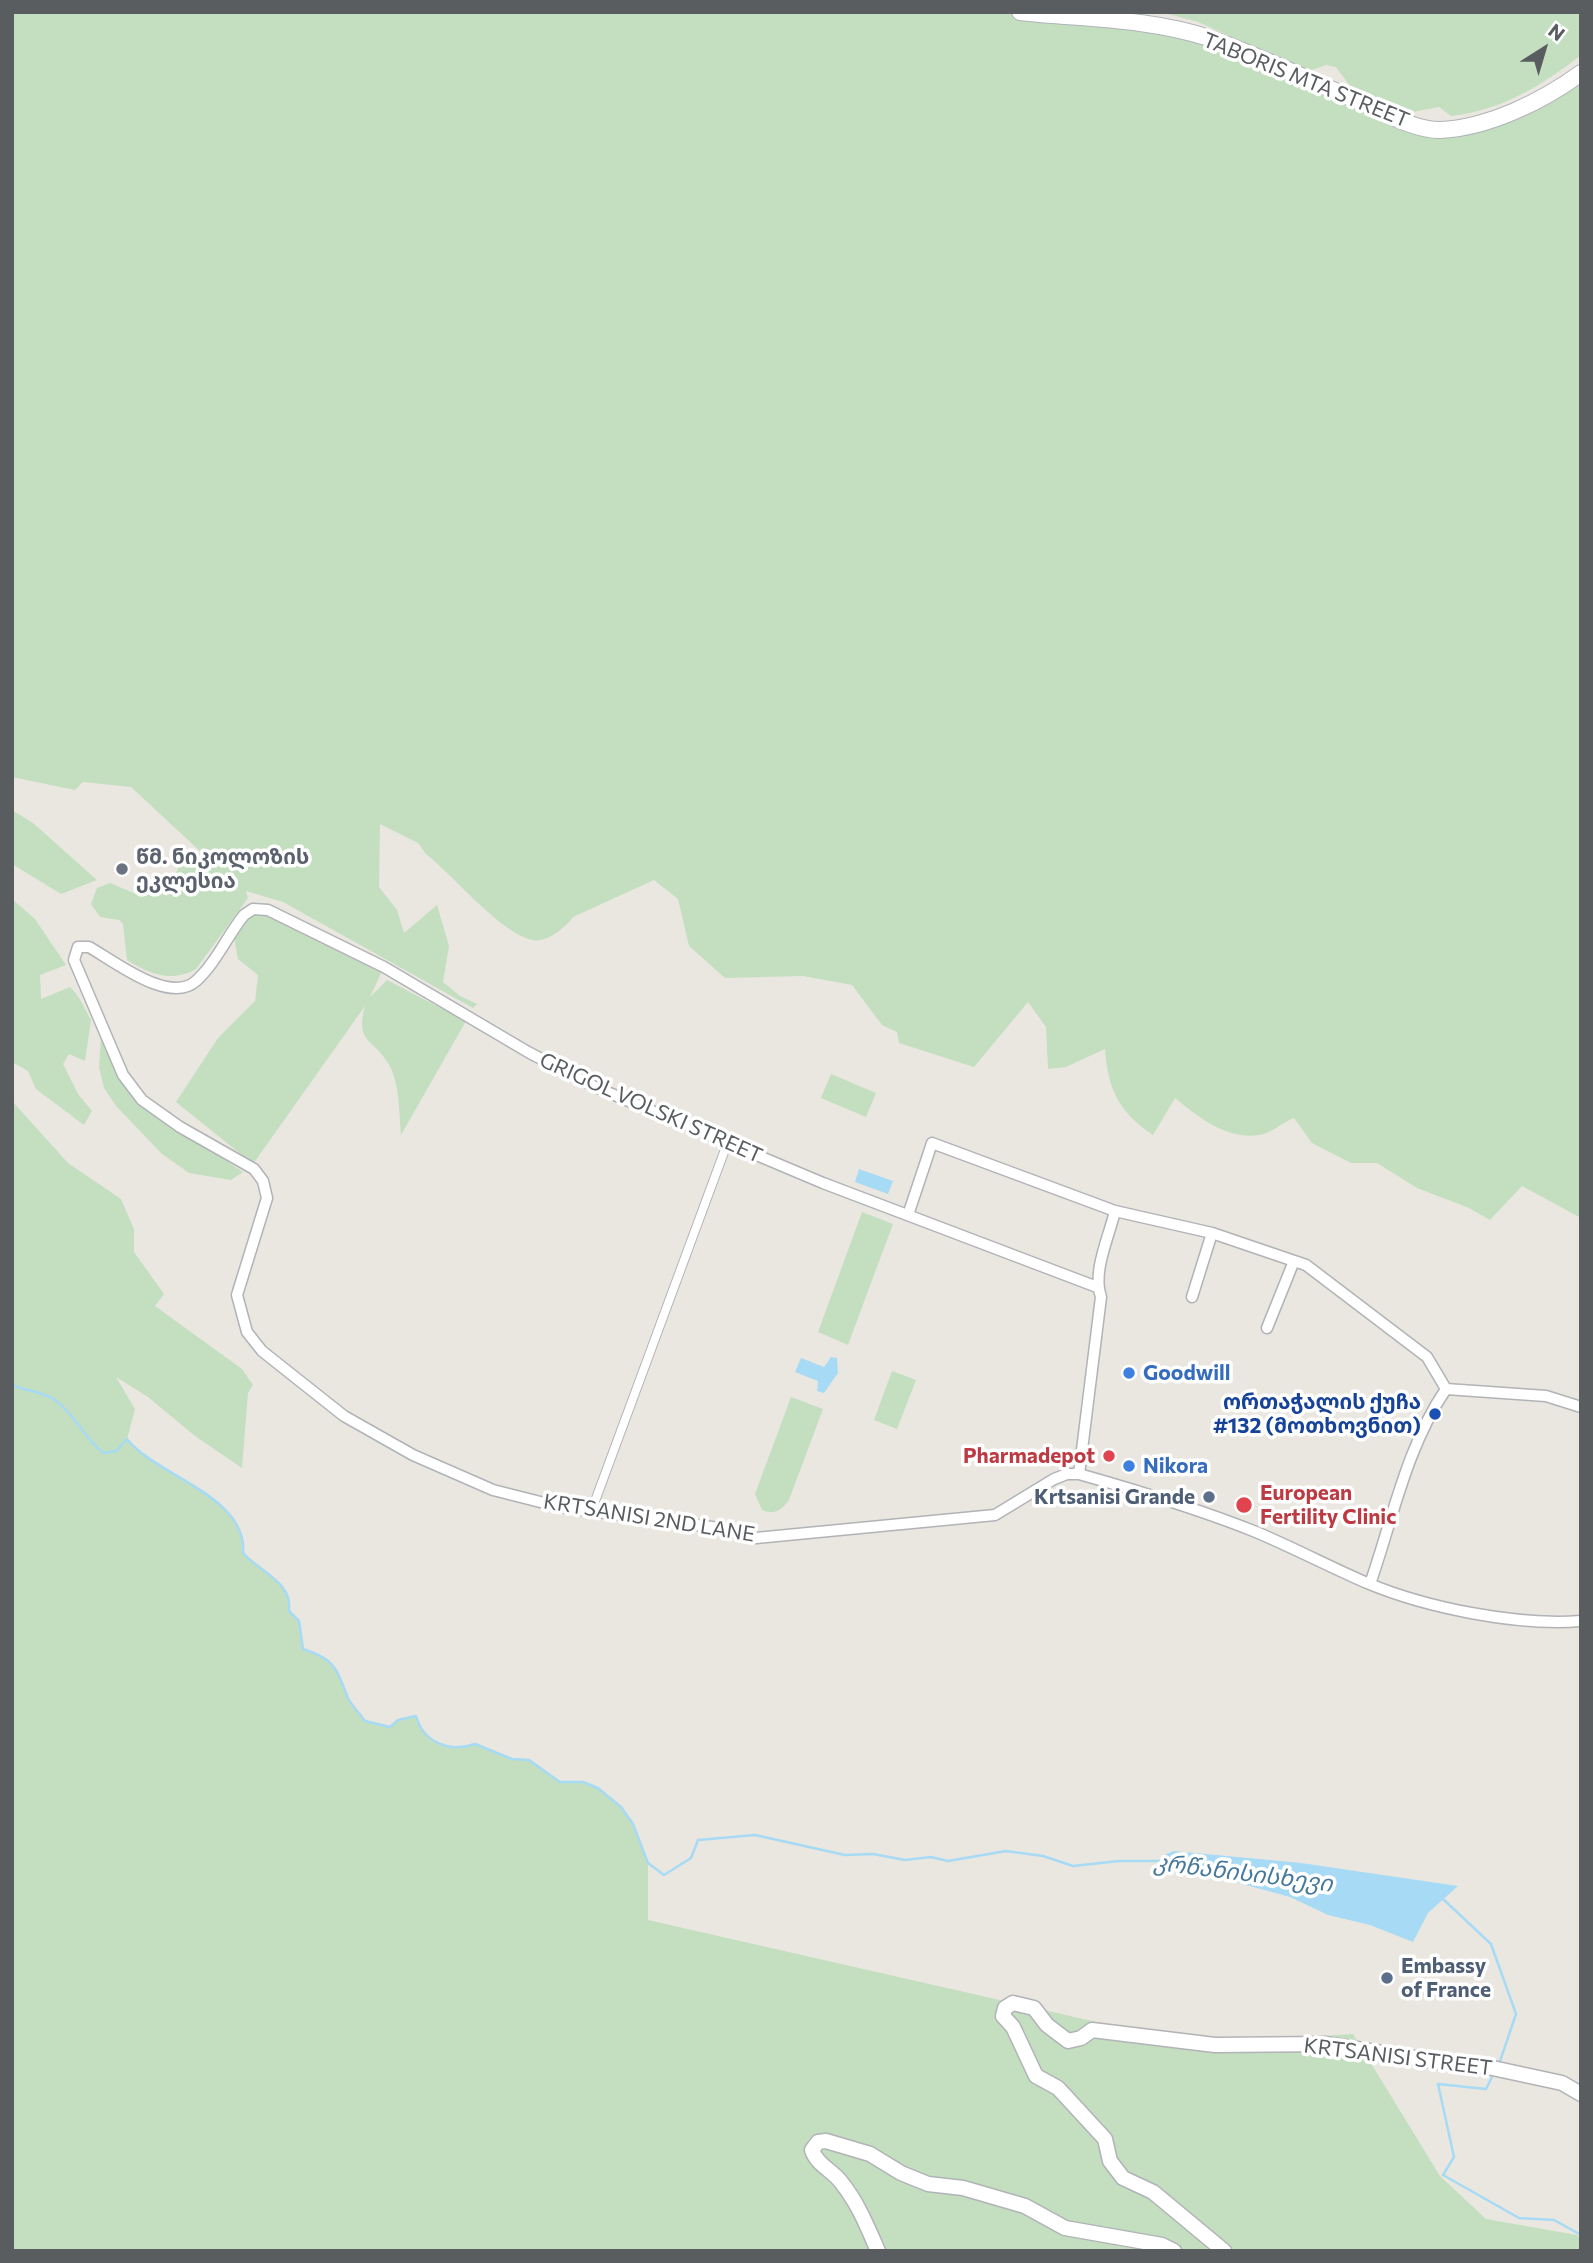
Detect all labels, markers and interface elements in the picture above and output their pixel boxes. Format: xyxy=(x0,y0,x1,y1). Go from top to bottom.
north arrow xyxy=(1509,14,1579,84)
text: N xyxy=(1544,18,1570,45)
street label: TABORIS MTA STREET xyxy=(1199,27,1413,133)
place label: წმ. ნიკოლოზის ეკლესია xyxy=(136,844,309,894)
marker: წმ. ნიკოლოზის ეკლესია xyxy=(114,861,130,877)
street label: GRIGOL VOLSKI STREET xyxy=(536,1047,766,1169)
place label: Goodwill xyxy=(1143,1360,1230,1386)
marker: Goodwill xyxy=(1121,1365,1137,1381)
place label: ორთაჭალის ქუჩა #132 (მოთხოვნით) xyxy=(1213,1389,1421,1439)
marker: ორთაჭალის ქუჩა #132 (მოთხოვნით) xyxy=(1427,1406,1443,1422)
place label: Pharmadepot xyxy=(963,1443,1095,1469)
marker: Pharmadepot xyxy=(1101,1448,1117,1464)
place label: Nikora xyxy=(1143,1453,1208,1479)
marker: Nikora xyxy=(1121,1458,1137,1474)
place label: European Fertility Clinic xyxy=(1260,1480,1396,1530)
place label: Krtsanisi Grande xyxy=(1034,1484,1195,1510)
street label: KRTSANISI 2ND LANE xyxy=(541,1489,757,1547)
marker: Krtsanisi Grande xyxy=(1201,1489,1217,1505)
marker: European Fertility Clinic xyxy=(1234,1495,1254,1515)
water label: კრწანისისხევი xyxy=(1152,1848,1334,1898)
place label: Embassy of France xyxy=(1401,1953,1491,2003)
marker: Embassy of France xyxy=(1379,1970,1395,1986)
street label: KRTSANISI STREET xyxy=(1302,2033,1494,2081)

